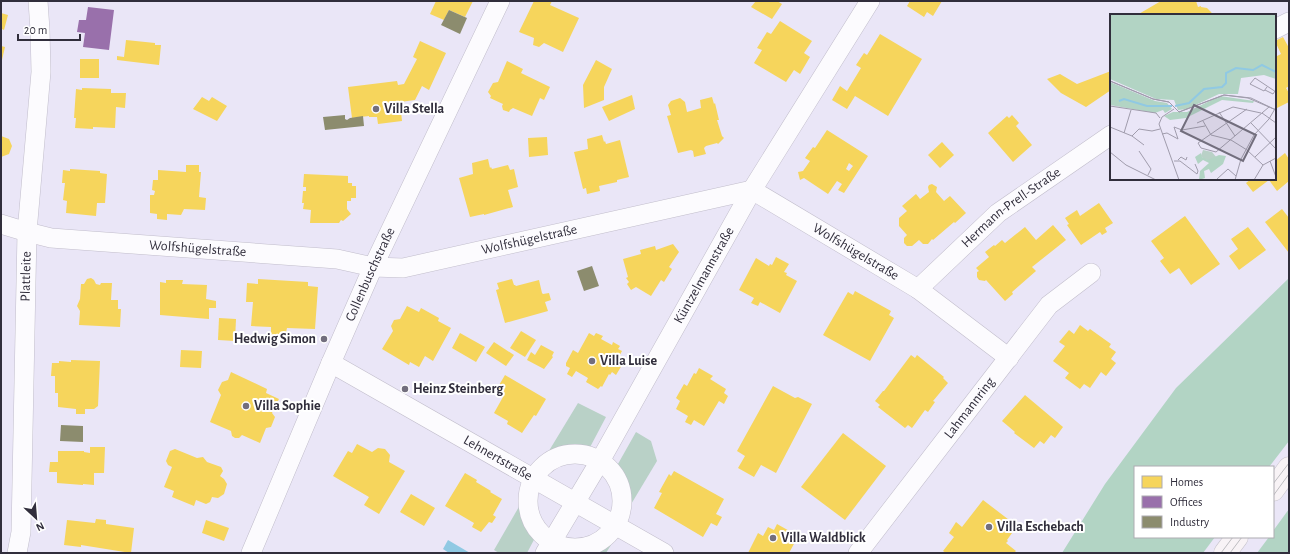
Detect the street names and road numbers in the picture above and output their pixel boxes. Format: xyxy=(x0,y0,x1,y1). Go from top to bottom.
street label: Hermann-Prell-Straße xyxy=(959,165,1063,251)
street label: Wolfshügelstraße xyxy=(810,221,901,283)
street label: Wolfshügelstraße xyxy=(480,222,578,257)
street label: Collenbuschstraße xyxy=(343,225,398,324)
street label: Küntzelmannstraße xyxy=(672,225,737,326)
street label: Wolfshügelstraße xyxy=(148,238,247,259)
street label: Plattleite xyxy=(19,251,34,302)
street label: Lahmannring xyxy=(942,375,998,441)
street label: Lehnertstraße xyxy=(461,433,535,483)

